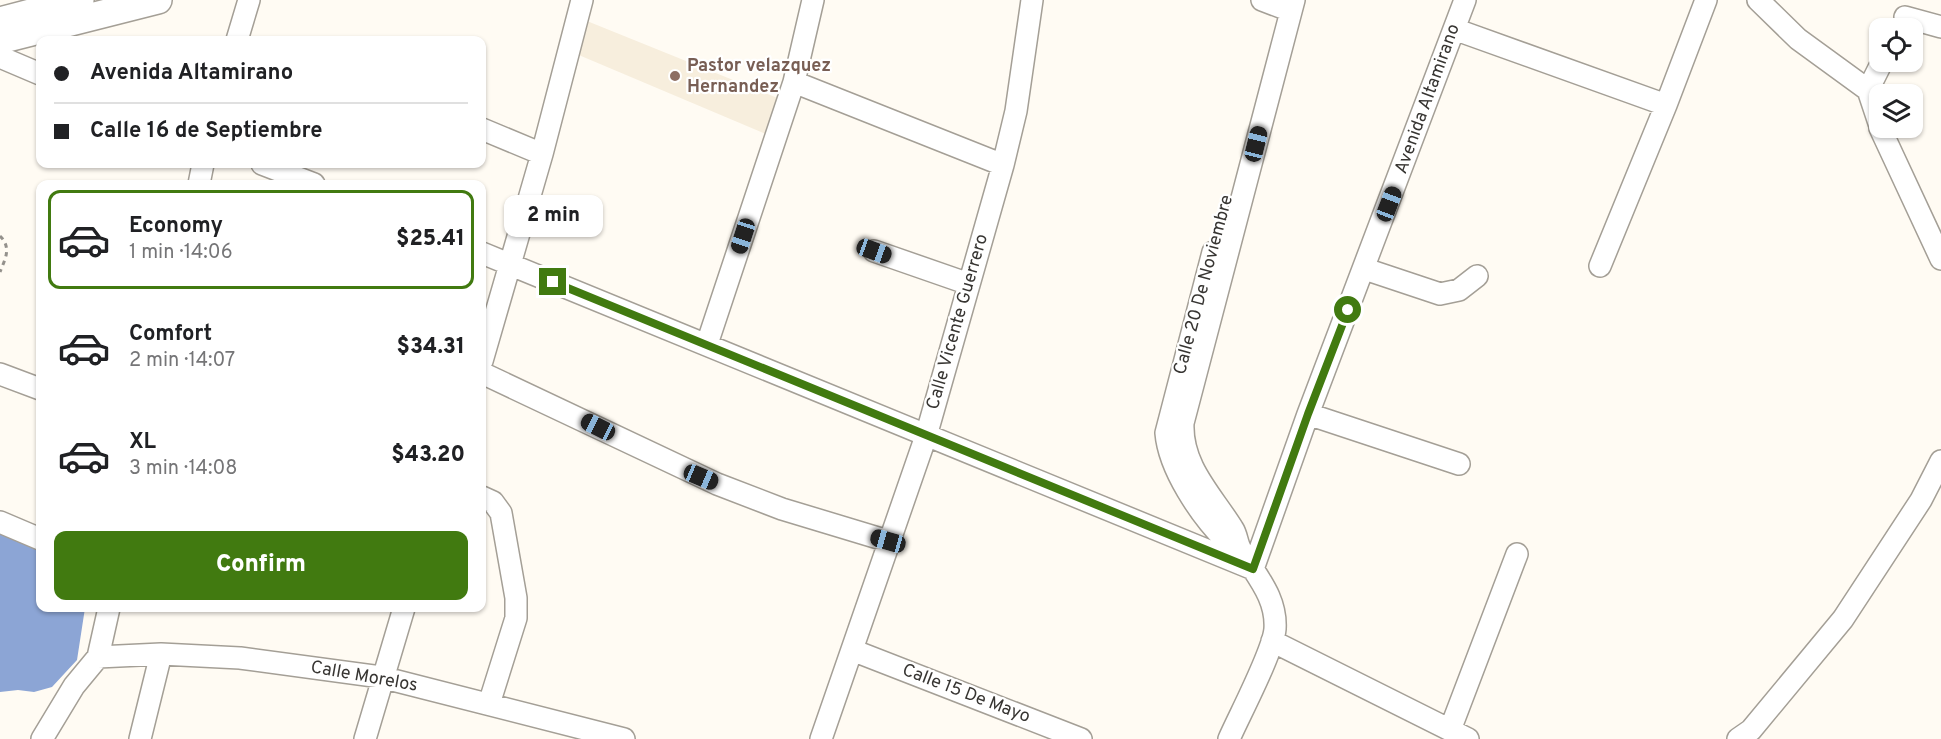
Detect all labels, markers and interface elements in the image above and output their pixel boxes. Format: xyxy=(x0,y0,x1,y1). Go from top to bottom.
map controls xyxy=(1869,18,1923,138)
button: locate xyxy=(1869,18,1923,72)
street label: Avenida Altamirano xyxy=(1390,21,1466,177)
place label: Pastor velazquez Hernandez xyxy=(687,55,831,99)
text: Avenida Altamirano xyxy=(90,60,293,87)
marker: Pastor velazquez Hernandez xyxy=(668,69,682,83)
button: layers xyxy=(1869,84,1923,138)
text: Calle 16 de Septiembre xyxy=(90,118,322,145)
car xyxy=(1243,124,1269,164)
car xyxy=(1374,184,1404,224)
street label: Calle 20 De Noviembre xyxy=(1169,193,1239,377)
callout: 2 min xyxy=(504,195,602,237)
text: 2 min xyxy=(527,203,580,229)
icon: car xyxy=(57,213,111,267)
text: Economy xyxy=(129,213,223,240)
car xyxy=(729,216,757,256)
text: $25.41 xyxy=(396,226,465,253)
street label: Calle Vicente Guerrero xyxy=(922,232,994,412)
car xyxy=(854,236,894,266)
text: 1 min · 14:06 xyxy=(129,240,233,266)
route end xyxy=(539,268,566,295)
route start xyxy=(1334,296,1361,323)
icon: car xyxy=(57,321,111,375)
text: Comfort xyxy=(129,321,212,348)
text: $34.31 xyxy=(397,334,465,361)
text: 2 min · 14:07 xyxy=(129,348,235,374)
car xyxy=(578,411,618,443)
icon: car xyxy=(57,429,111,483)
text: XL xyxy=(129,429,156,456)
text: $43.20 xyxy=(391,442,465,469)
text: 3 min · 14:08 xyxy=(129,456,237,482)
car xyxy=(681,462,721,492)
car xyxy=(868,527,908,555)
button: Confirm xyxy=(54,531,468,600)
street label: Calle Morelos xyxy=(309,656,419,698)
street label: Calle 15 De Mayo xyxy=(899,659,1033,729)

